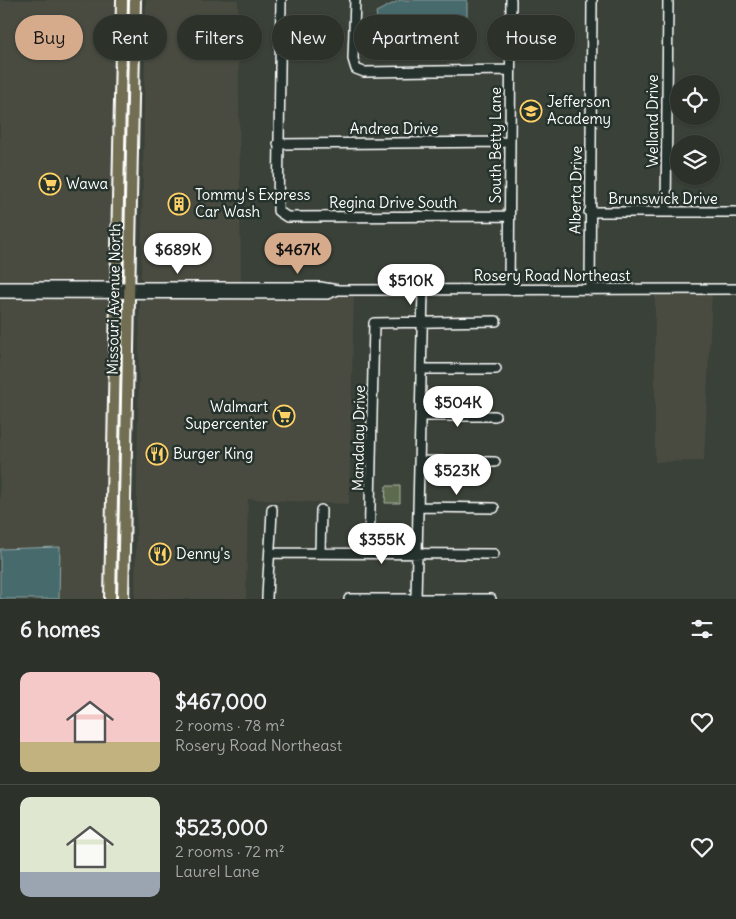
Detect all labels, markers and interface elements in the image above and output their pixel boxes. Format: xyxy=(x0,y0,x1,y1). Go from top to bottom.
chip: Buy xyxy=(15,15,83,60)
chip: Rent xyxy=(93,15,167,60)
chip: Filters xyxy=(177,15,262,60)
chip: New xyxy=(272,15,344,60)
chip: Apartment xyxy=(354,15,477,60)
chip: House xyxy=(487,15,575,60)
street label: Welland Drive xyxy=(643,74,662,168)
map controls xyxy=(670,75,720,185)
button: locate xyxy=(670,75,720,125)
street label: South Betty Lane xyxy=(486,87,505,203)
place label: Jefferson Academy xyxy=(547,92,611,128)
school or university icon: Jefferson Academy xyxy=(519,99,543,123)
street label: Andrea Drive xyxy=(350,119,438,138)
button: layers xyxy=(670,135,720,185)
street label: Alberta Drive xyxy=(565,146,586,234)
supermarket icon: Wawa xyxy=(38,172,62,196)
place label: Wawa xyxy=(66,174,108,193)
place label: Tommy's Express Car Wash xyxy=(195,185,311,221)
street label: Brunswick Drive xyxy=(608,189,718,208)
building icon: Tommy's Express Car Wash xyxy=(167,192,191,216)
street label: Regina Drive South xyxy=(329,193,457,212)
street label: Missouri Avenue North xyxy=(103,223,124,375)
pin: $689K xyxy=(143,232,213,275)
pin: $467K xyxy=(263,232,333,275)
text: $689K xyxy=(155,239,201,259)
text: $467K xyxy=(275,239,321,259)
pin: $510K xyxy=(376,264,446,306)
street label: Rosery Road Northeast xyxy=(474,266,630,285)
text: $510K xyxy=(389,270,433,290)
street label: Mandalay Drive xyxy=(348,385,369,491)
pin: $504K xyxy=(423,386,493,428)
text: $504K xyxy=(434,392,482,412)
place label: Walmart Supercenter xyxy=(185,397,268,433)
supermarket icon: Walmart Supercenter xyxy=(272,404,296,428)
restaurant icon: Burger King xyxy=(145,442,169,466)
place label: Burger King xyxy=(173,444,253,463)
pin: $523K xyxy=(422,454,492,496)
text: $523K xyxy=(434,460,480,480)
pin: $355K xyxy=(347,522,417,565)
text: $355K xyxy=(359,529,405,549)
restaurant icon: Denny's xyxy=(148,542,172,566)
place label: Denny's xyxy=(176,544,230,563)
icon: filters xyxy=(688,615,716,643)
text: 6 homes xyxy=(20,616,100,643)
text: $467,000 xyxy=(175,688,267,715)
icon: home xyxy=(60,692,120,752)
icon: heart xyxy=(688,708,716,736)
text: 2 rooms · 78 m² xyxy=(175,715,285,735)
text: Rosery Road Northeast xyxy=(175,735,342,755)
text: $523,000 xyxy=(175,814,268,841)
icon: home xyxy=(60,817,120,877)
icon: heart xyxy=(688,833,716,861)
text: 2 rooms · 72 m² xyxy=(175,841,285,861)
text: Laurel Lane xyxy=(175,861,260,881)

